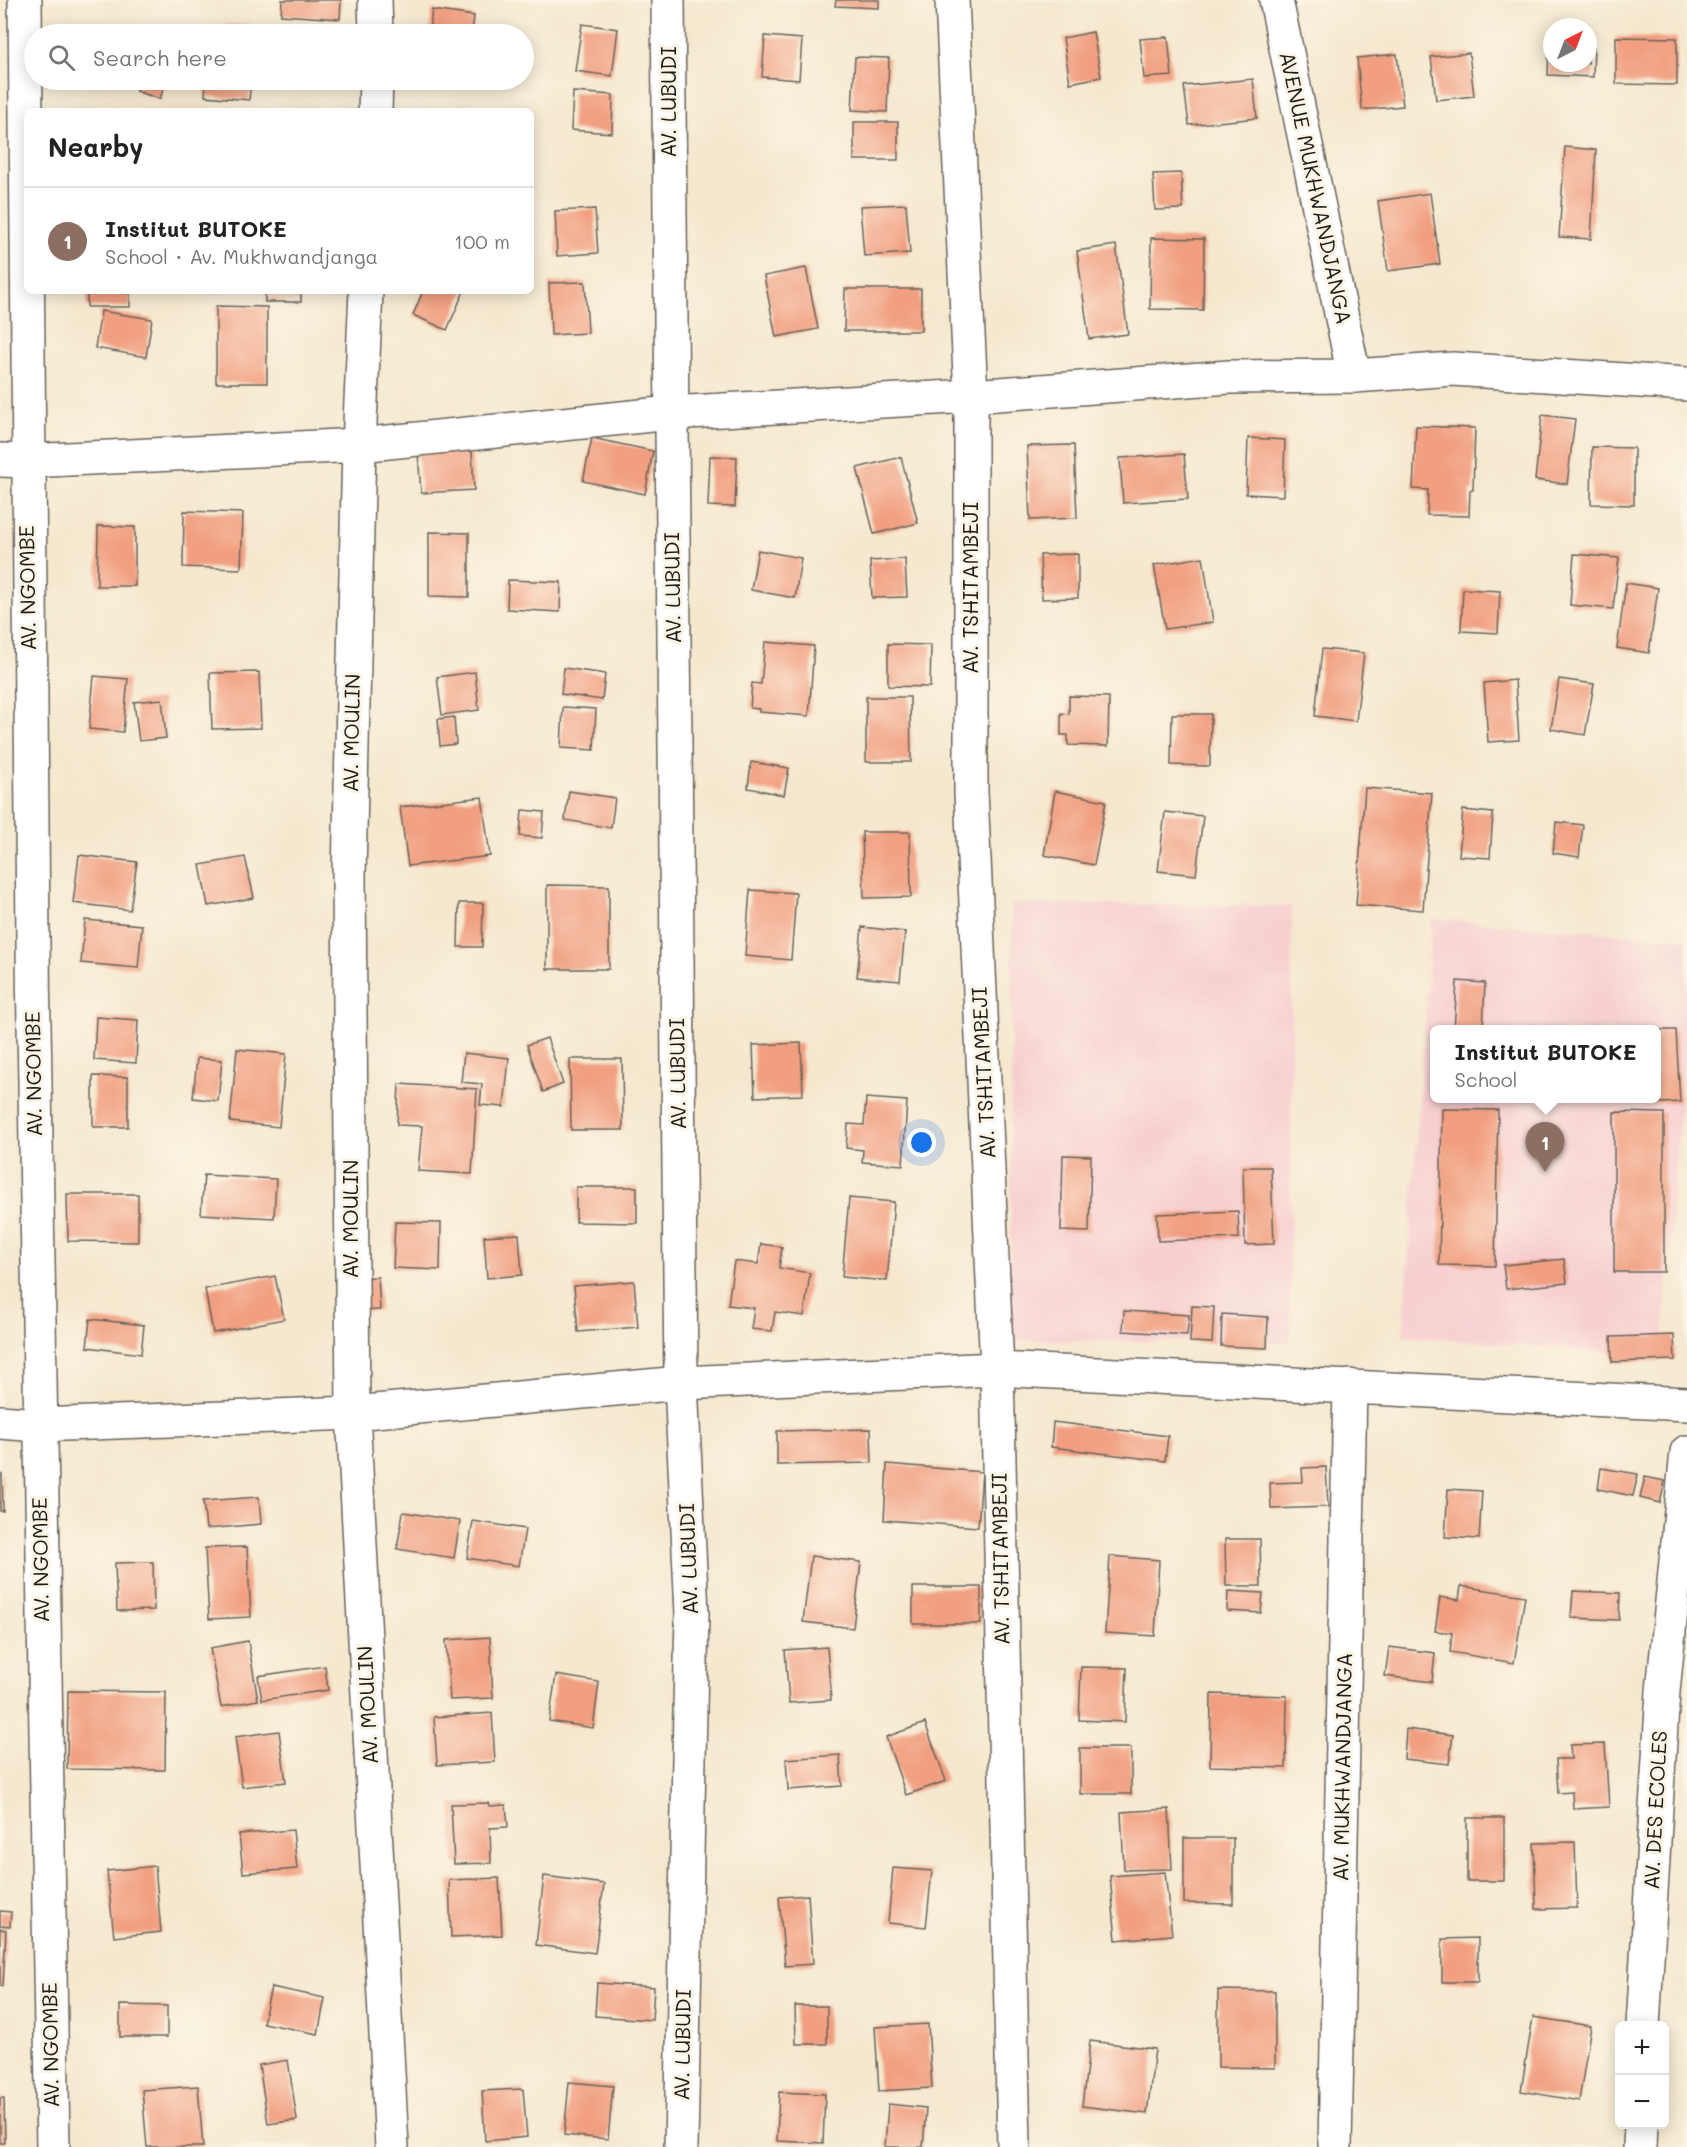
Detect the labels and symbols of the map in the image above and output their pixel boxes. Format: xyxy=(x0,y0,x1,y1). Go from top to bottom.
north arrow xyxy=(1543,18,1597,72)
street label: AV. LUBUDI xyxy=(654,46,681,158)
street label: AVENUE MUKHWANDJANGA xyxy=(1274,49,1359,327)
street label: AV. TSHITAMBEJI xyxy=(956,502,983,674)
street label: AV. NGOMBE xyxy=(12,525,41,651)
street label: AV. LUBUDI xyxy=(657,532,686,644)
street label: AV. MOULIN xyxy=(336,673,365,793)
street label: AV. TSHITAMBEJI xyxy=(965,986,1000,1160)
street label: AV. NGOMBE xyxy=(18,1011,47,1137)
street label: AV. LUBUDI xyxy=(662,1018,691,1130)
pin: 1 xyxy=(1526,1122,1564,1172)
your location xyxy=(907,1128,936,1157)
street label: AV. MOULIN xyxy=(336,1160,363,1278)
street label: AV. TSHITAMBEJI xyxy=(984,1473,1015,1645)
street label: AV. NGOMBE xyxy=(25,1497,54,1623)
street label: AV. LUBUDI xyxy=(672,1503,703,1615)
street label: AV. MOULIN xyxy=(350,1645,383,1765)
street label: AV. MUKHWANDJANGA xyxy=(1326,1652,1357,1882)
street label: AV. DES ECOLES xyxy=(1637,1730,1672,1890)
street label: AV. NGOMBE xyxy=(35,1982,64,2108)
street label: AV. LUBUDI xyxy=(667,1989,696,2101)

